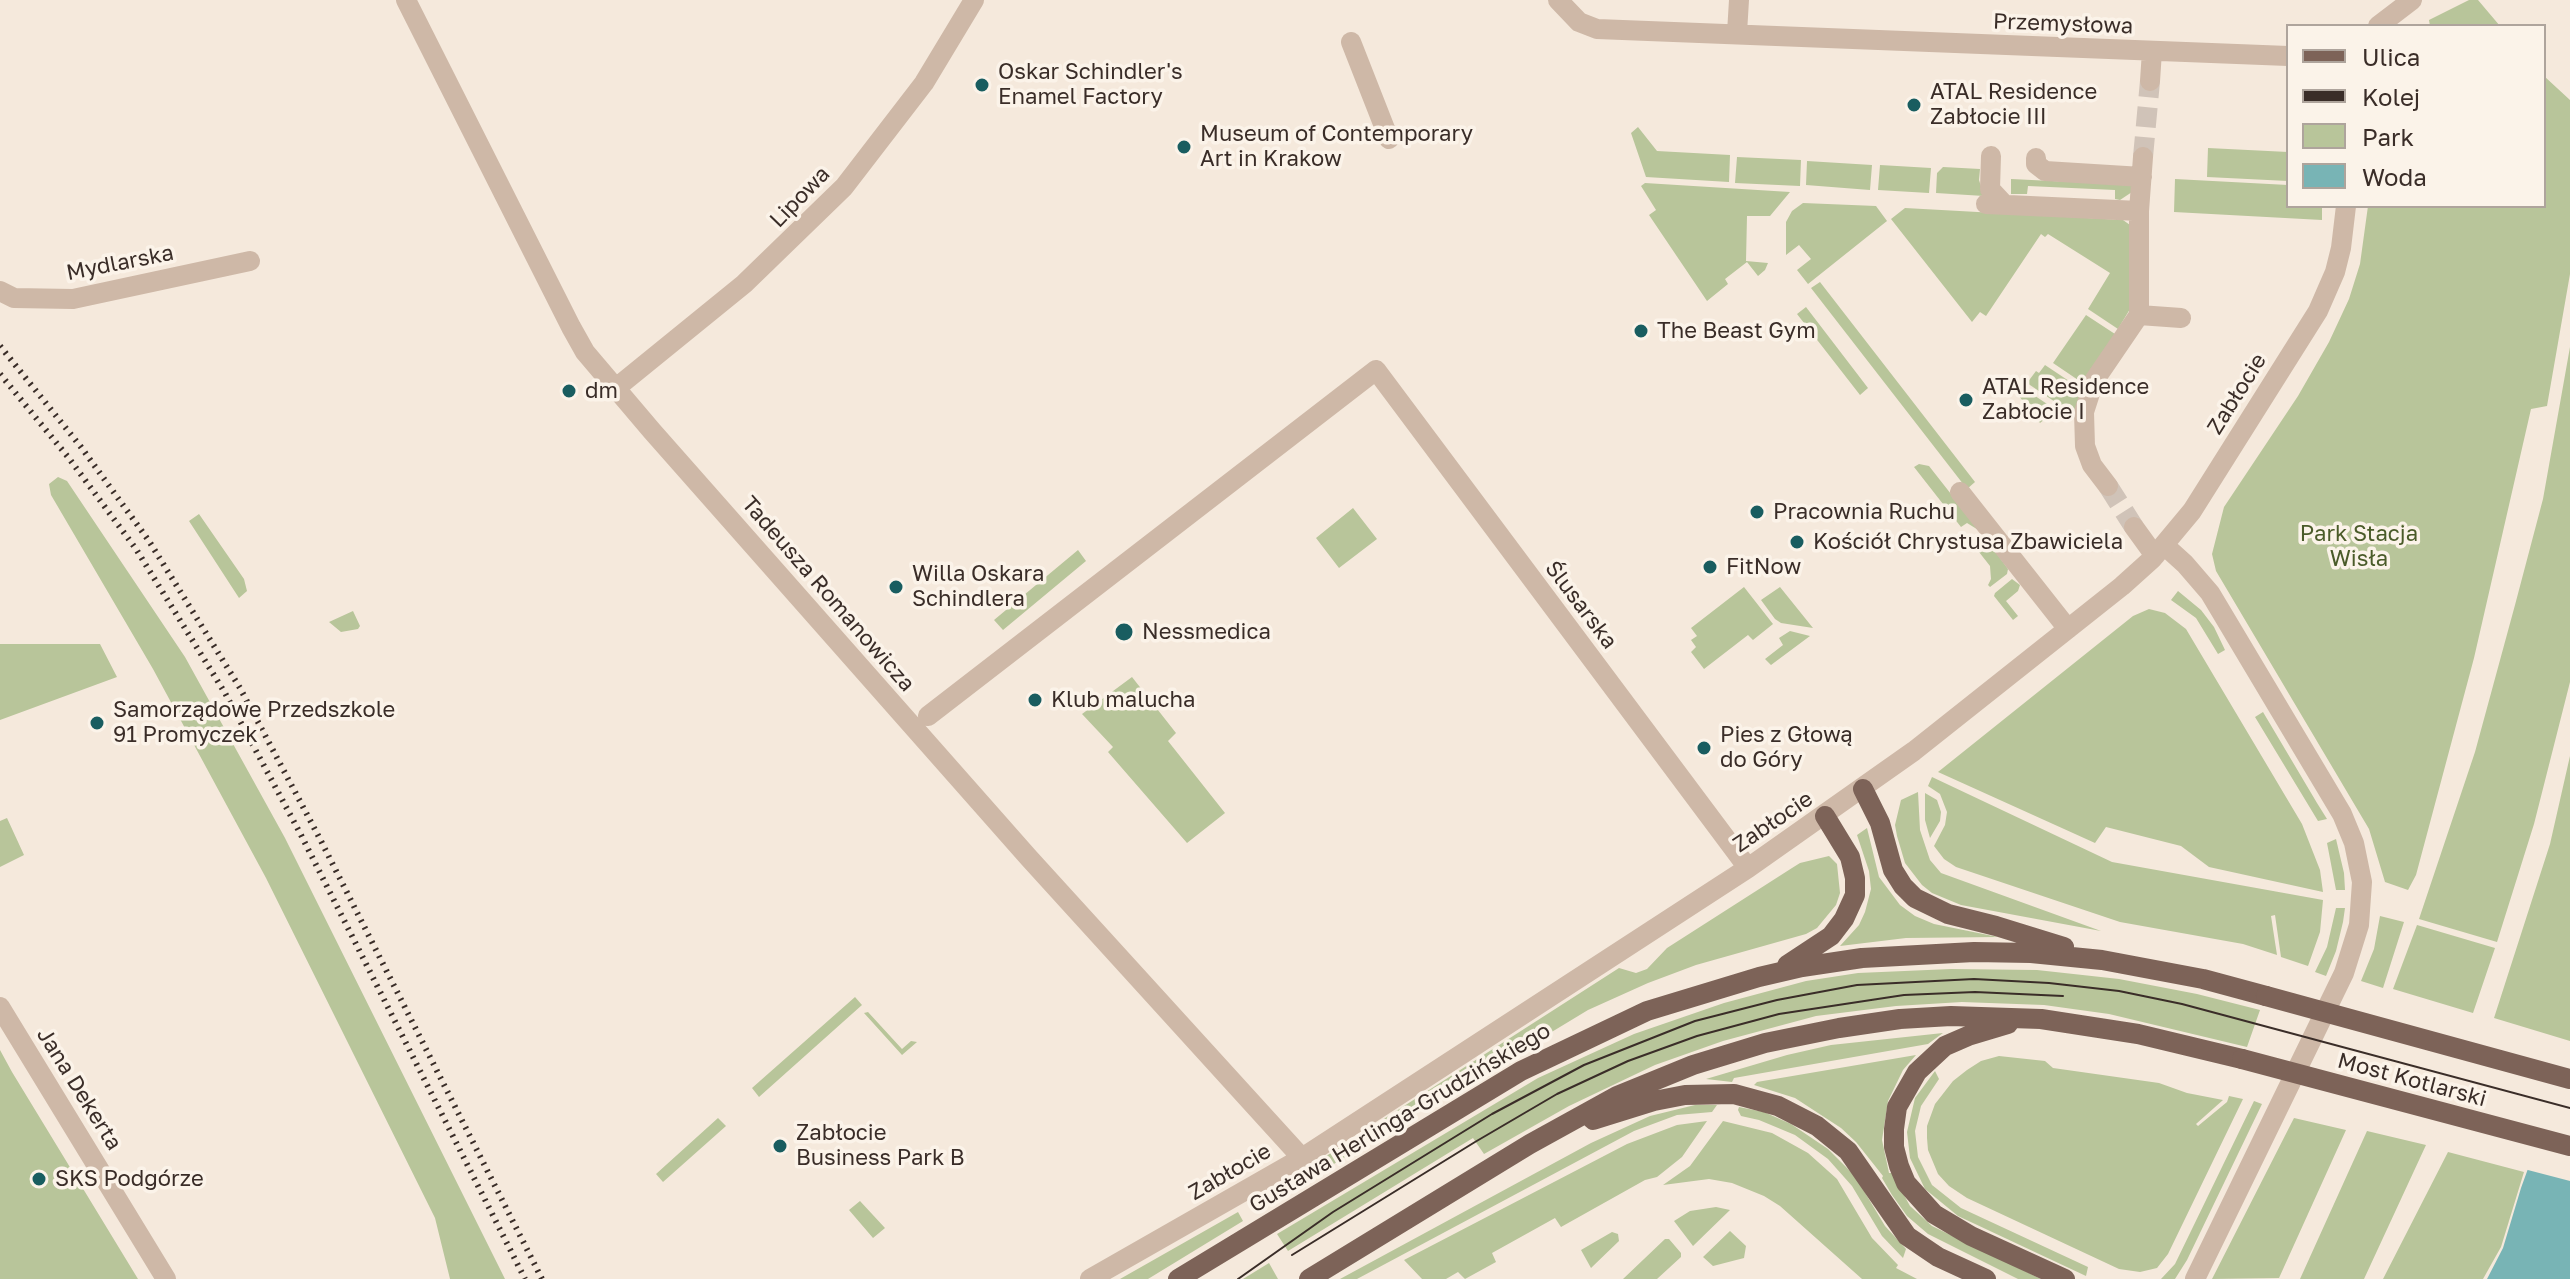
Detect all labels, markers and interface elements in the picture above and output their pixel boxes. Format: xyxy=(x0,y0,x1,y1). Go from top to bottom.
street label: Przemysłowa xyxy=(1992,8,2134,40)
legend xyxy=(2286,24,2546,208)
text: Ulica xyxy=(2362,42,2420,71)
place label: Oskar Schindler's Enamel Factory xyxy=(998,59,1183,110)
marker: Oskar Schindler's Enamel Factory xyxy=(973,76,991,94)
place label: ATAL Residence Zabłocie III xyxy=(1930,79,2097,130)
text: Kolej xyxy=(2362,82,2420,111)
marker: ATAL Residence Zabłocie III xyxy=(1905,96,1923,114)
place label: Museum of Contemporary Art in Krakow xyxy=(1200,121,1473,172)
text: Park xyxy=(2362,122,2414,151)
marker: Museum of Contemporary Art in Krakow xyxy=(1175,138,1193,156)
street label: Lipowa xyxy=(765,161,835,233)
text: Woda xyxy=(2362,162,2427,191)
street label: Mydlarska xyxy=(64,240,176,286)
place label: The Beast Gym xyxy=(1657,318,1816,344)
marker: The Beast Gym xyxy=(1632,322,1650,340)
street label: Zabłocie xyxy=(2202,349,2272,439)
place label: ATAL Residence Zabłocie I xyxy=(1982,374,2149,426)
place label: dm xyxy=(585,378,618,404)
marker: dm xyxy=(560,382,578,400)
marker: ATAL Residence Zabłocie I xyxy=(1957,391,1975,409)
street label: Tadeusza Romanowicza xyxy=(736,491,920,697)
place label: Pracownia Ruchu xyxy=(1773,499,1955,525)
marker: Pracownia Ruchu xyxy=(1748,503,1766,521)
park label: Park Stacja Wisła xyxy=(2300,521,2418,572)
place label: Kościół Chrystusa Zbawiciela xyxy=(1813,529,2123,555)
marker: Kościół Chrystusa Zbawiciela xyxy=(1788,533,1806,551)
place label: FitNow xyxy=(1726,554,1801,580)
street label: Ślusarska xyxy=(1539,556,1623,654)
marker: FitNow xyxy=(1701,558,1719,576)
place label: Willa Oskara Schindlera xyxy=(912,561,1044,612)
marker: Willa Oskara Schindlera xyxy=(887,578,905,596)
place label: Nessmedica xyxy=(1142,619,1271,645)
marker: Nessmedica xyxy=(1113,621,1135,643)
place label: Klub malucha xyxy=(1051,687,1196,713)
marker: Klub malucha xyxy=(1026,691,1044,709)
place label: Samorządowe Przedszkole 91 Promyczek xyxy=(113,697,395,748)
marker: Samorządowe Przedszkole 91 Promyczek xyxy=(88,714,106,732)
place label: Pies z Głową do Góry xyxy=(1720,722,1853,774)
marker: Pies z Głową do Góry xyxy=(1695,739,1713,757)
street label: Zabłocie xyxy=(1728,786,1818,858)
street label: Gustawa Herlinga-Grudzińskiego xyxy=(1245,1017,1555,1219)
street label: Jana Dekerta xyxy=(31,1023,127,1155)
street label: Most Kotlarski xyxy=(2335,1047,2489,1113)
place label: Zabłocie Business Park B xyxy=(796,1120,965,1172)
marker: Zabłocie Business Park B xyxy=(771,1137,789,1155)
street label: Zabłocie xyxy=(1184,1138,1276,1206)
place label: SKS Podgórze xyxy=(55,1166,204,1192)
marker: SKS Podgórze xyxy=(30,1170,48,1188)

